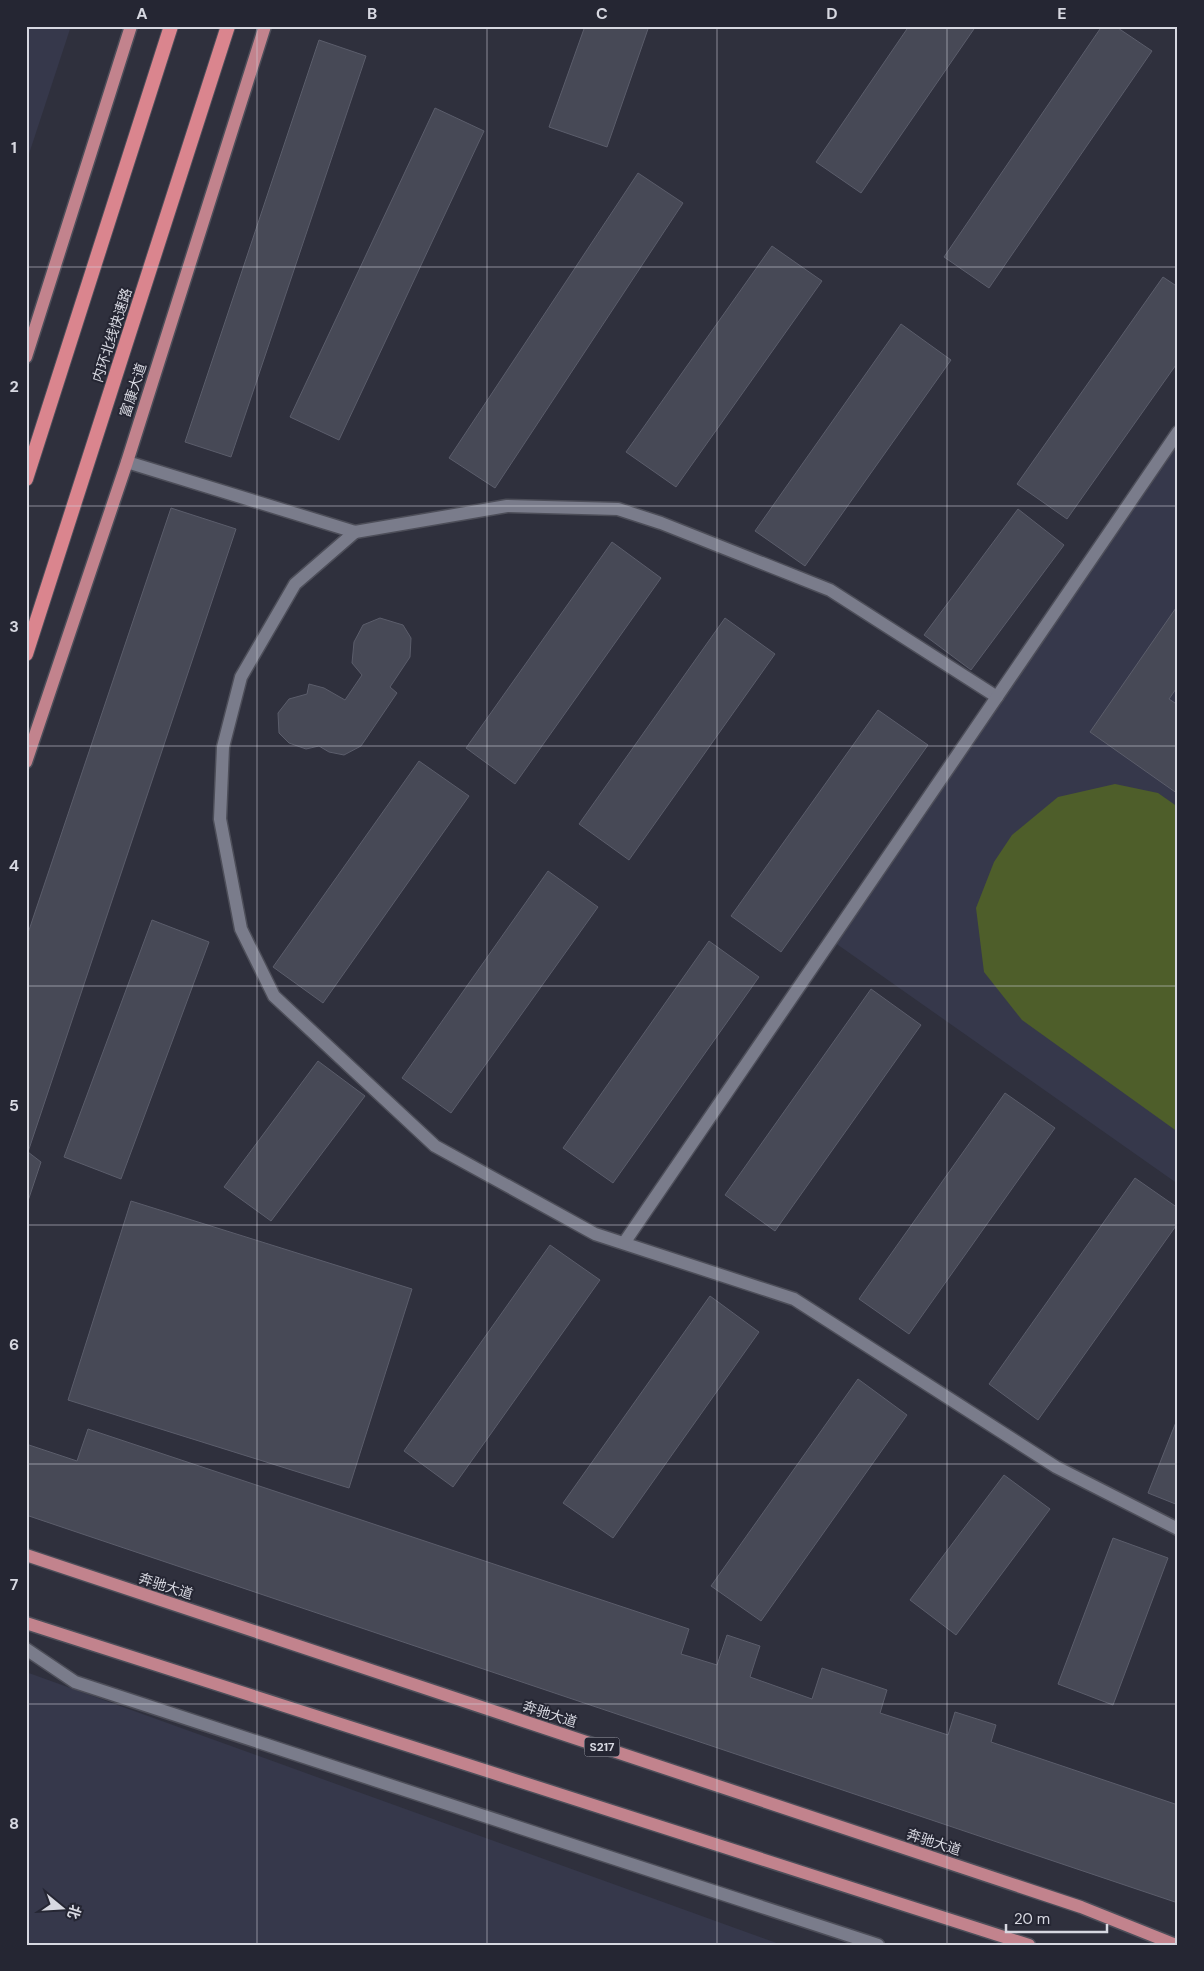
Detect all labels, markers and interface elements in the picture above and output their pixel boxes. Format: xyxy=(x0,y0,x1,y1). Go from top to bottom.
text: A xyxy=(136,3,148,24)
text: B xyxy=(367,3,377,24)
text: C xyxy=(596,3,608,24)
text: D xyxy=(826,3,838,24)
text: E xyxy=(1057,3,1067,24)
text: 1 xyxy=(11,137,17,158)
street label: 内环北线快速路 xyxy=(88,286,136,384)
street label: 富康大道 xyxy=(116,361,150,419)
text: 2 xyxy=(9,376,19,397)
text: 3 xyxy=(9,616,19,637)
text: 4 xyxy=(9,855,19,876)
text: 5 xyxy=(9,1095,19,1116)
text: 6 xyxy=(9,1334,19,1355)
street label: 奔驰大道 xyxy=(137,1569,195,1603)
text: 7 xyxy=(10,1574,19,1595)
street label: 奔驰大道 xyxy=(521,1697,579,1731)
road number: S217 xyxy=(584,1738,620,1756)
text: 8 xyxy=(9,1813,19,1834)
street label: 奔驰大道 xyxy=(905,1825,963,1859)
north arrow xyxy=(38,1884,88,1934)
scale bar xyxy=(1006,1901,1108,1933)
text: 北 xyxy=(64,1903,85,1921)
text: 20 m xyxy=(1014,1909,1050,1929)

